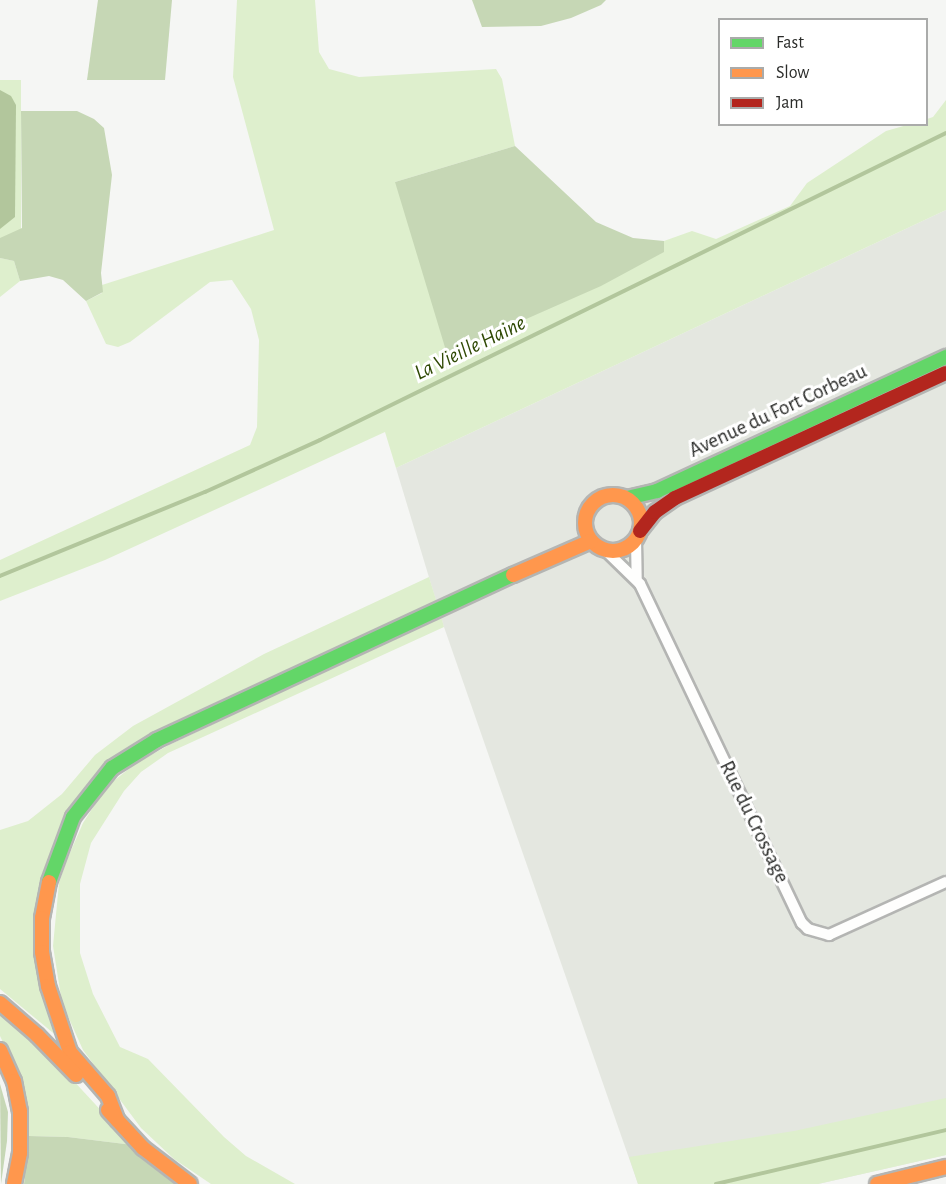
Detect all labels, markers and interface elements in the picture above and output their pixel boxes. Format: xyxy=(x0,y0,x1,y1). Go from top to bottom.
legend xyxy=(718,18,928,126)
text: Fast xyxy=(776,34,804,52)
text: Slow xyxy=(776,64,809,82)
text: Jam xyxy=(776,94,804,112)
water label: La Vieille Haine xyxy=(410,310,530,386)
street label: Avenue du Fort Corbeau xyxy=(685,359,871,463)
street label: Rue du Crossage xyxy=(714,757,794,887)

